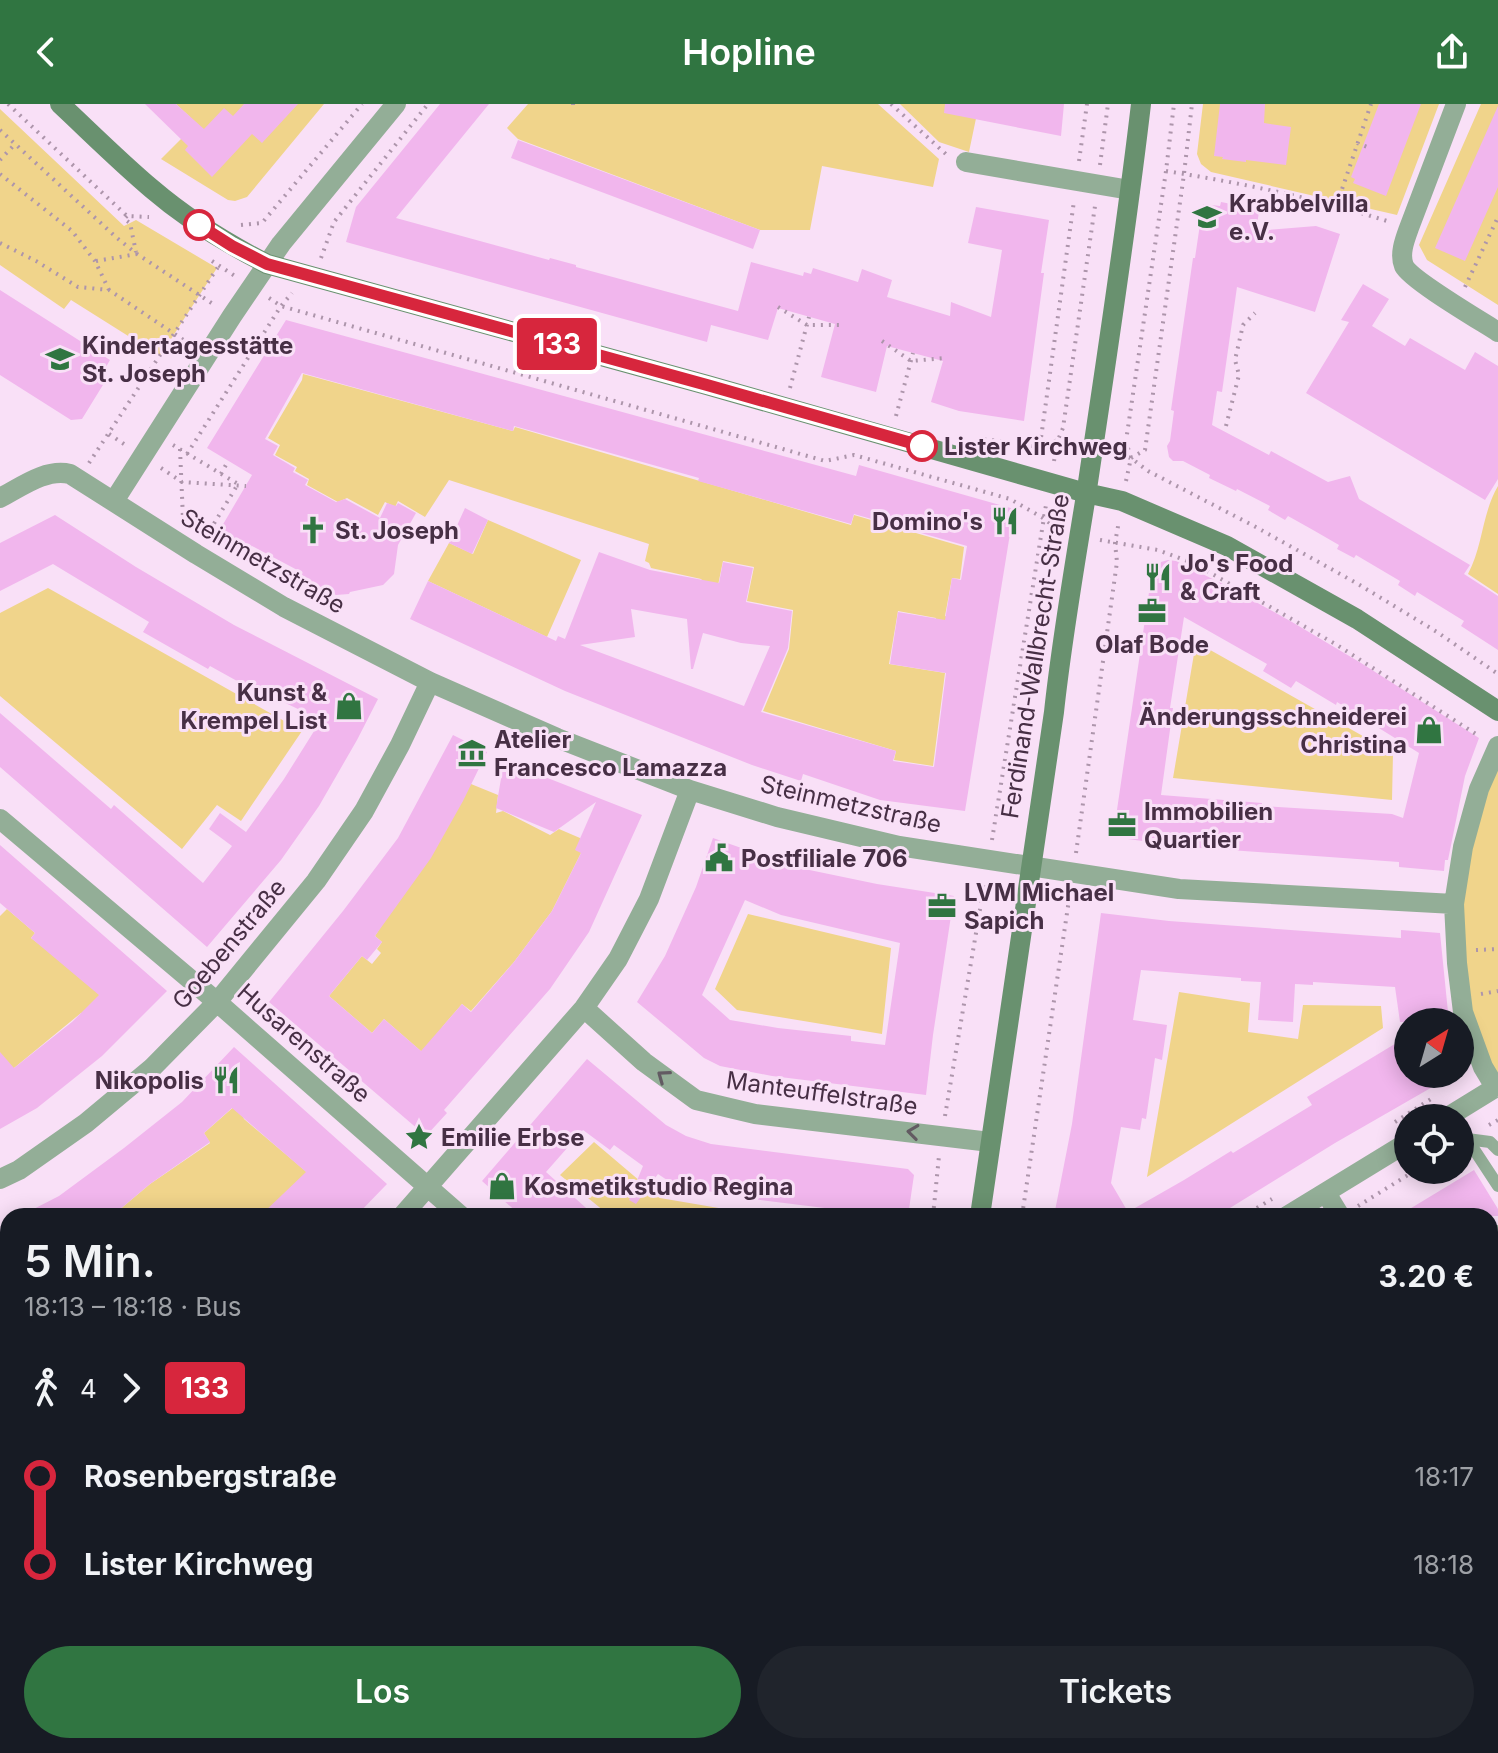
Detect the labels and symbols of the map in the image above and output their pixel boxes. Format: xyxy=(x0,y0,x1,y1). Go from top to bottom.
place label: Krabbelvilla e.V. xyxy=(1229,189,1369,246)
school or university icon: Krabbelvilla e.V. xyxy=(1192,202,1222,232)
unlabelled marker xyxy=(184,210,214,240)
line badge: 133 xyxy=(511,318,603,370)
place label: Kindertagesstätte St. Joseph xyxy=(82,331,293,388)
school or university icon: Kindertagesstätte St. Joseph xyxy=(45,344,75,374)
marker: Lister Kirchweg xyxy=(907,431,937,461)
place label: Lister Kirchweg xyxy=(944,432,1128,461)
street label: Ferdinand-Wallbrecht-Straße xyxy=(995,492,1075,820)
street label: Steinmetzstraße xyxy=(176,502,350,620)
restaurant icon: Domino's xyxy=(990,506,1020,536)
place label: Domino's xyxy=(872,507,983,536)
church icon: St. Joseph xyxy=(298,515,328,545)
place label: St. Joseph xyxy=(335,516,459,545)
place label: Jo's Food & Craft xyxy=(1180,549,1293,606)
restaurant icon: Jo's Food & Craft xyxy=(1143,562,1173,592)
office icon: Olaf Bode xyxy=(1137,596,1167,626)
place label: Olaf Bode xyxy=(1095,630,1209,659)
place label: Kunst & Krempel List xyxy=(180,678,328,735)
shop icon: Kunst & Krempel List xyxy=(334,691,364,721)
place label: Änderungsschneiderei Christina xyxy=(1139,701,1407,759)
shop icon: Änderungsschneiderei Christina xyxy=(1414,715,1444,745)
place label: Atelier Francesco Lamazza xyxy=(494,725,727,782)
museum icon: Atelier Francesco Lamazza xyxy=(457,738,487,768)
street label: Steinmetzstraße xyxy=(758,769,944,839)
place label: Immobilien Quartier xyxy=(1144,797,1273,854)
office icon: Immobilien Quartier xyxy=(1107,810,1137,840)
public building icon: Postfiliale 706 xyxy=(704,843,734,873)
place label: Postfiliale 706 xyxy=(741,844,908,873)
street label: Goebenstraße xyxy=(166,873,292,1015)
place label: LVM Michael Sapich xyxy=(964,878,1114,935)
office icon: LVM Michael Sapich xyxy=(927,891,957,921)
street label: Husarenstraße xyxy=(232,977,376,1109)
north arrow xyxy=(1394,1008,1474,1088)
restaurant icon: Nikopolis xyxy=(211,1065,241,1095)
street label: Manteuffelstraße xyxy=(724,1065,920,1121)
place label: Nikopolis xyxy=(95,1066,204,1095)
one-way arrow xyxy=(657,1071,672,1086)
place icon: Emilie Erbse xyxy=(404,1122,434,1152)
place label: Emilie Erbse xyxy=(441,1123,585,1152)
one-way arrow xyxy=(906,1124,919,1141)
shop icon: Kosmetikstudio Regina xyxy=(487,1171,517,1201)
place label: Kosmetikstudio Regina xyxy=(524,1172,793,1201)

